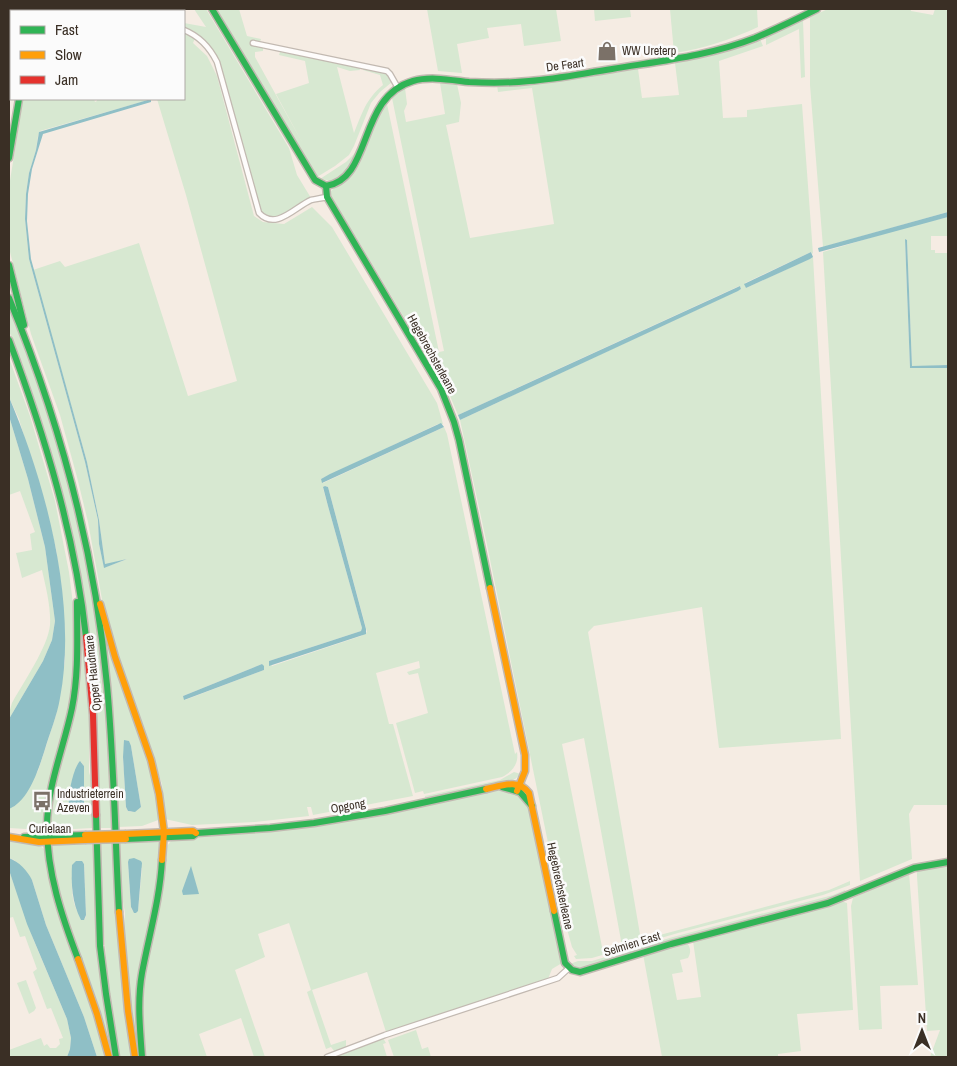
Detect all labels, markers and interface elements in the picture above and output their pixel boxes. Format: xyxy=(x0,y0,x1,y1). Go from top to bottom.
legend xyxy=(10,10,185,100)
text: Fast xyxy=(55,19,79,40)
shop icon: WW Ureterp xyxy=(596,40,618,62)
place label: WW Ureterp xyxy=(622,43,676,59)
text: Slow xyxy=(55,44,82,65)
street label: De Feart xyxy=(545,54,585,76)
text: Jam xyxy=(55,69,78,90)
street label: Hegebrechsterleane xyxy=(404,311,460,397)
street label: Opper Haudmare xyxy=(81,634,105,712)
place label: Industrieterrein Azeven xyxy=(56,786,124,816)
bus stop icon: Industrieterrein Azeven xyxy=(31,790,53,812)
street label: Opgong xyxy=(329,795,367,817)
street label: Curielaan xyxy=(29,821,71,837)
street label: Hegebrechsterleane xyxy=(543,841,577,931)
street label: Selmien East xyxy=(602,928,663,960)
north arrow xyxy=(897,1006,947,1056)
text: N xyxy=(918,1009,926,1027)

